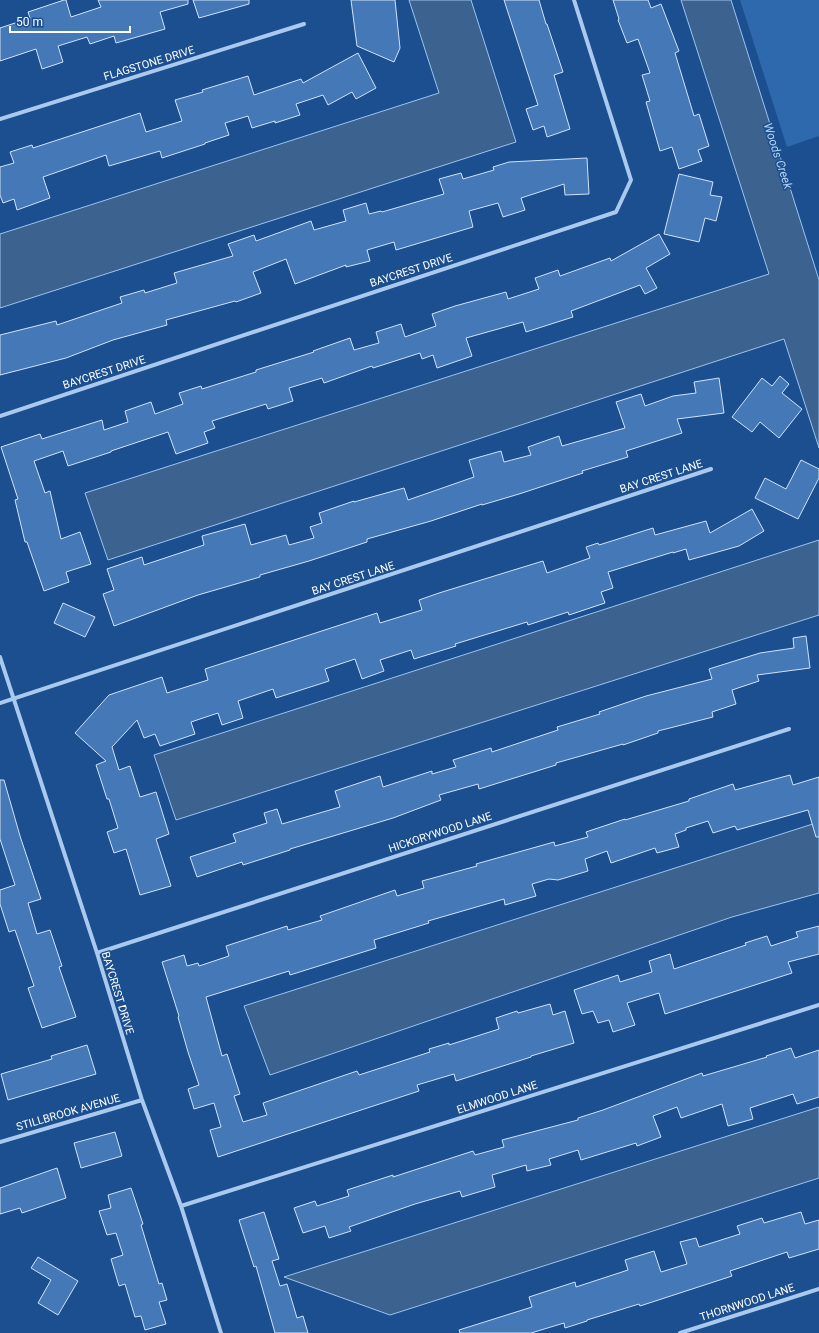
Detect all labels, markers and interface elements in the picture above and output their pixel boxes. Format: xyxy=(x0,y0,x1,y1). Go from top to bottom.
scale bar xyxy=(10,8,130,34)
text: 50 m xyxy=(16,15,43,29)
street label: FLAGSTONE DRIVE xyxy=(102,43,196,83)
water label: Woods Creek xyxy=(761,121,796,192)
street label: BAYCREST DRIVE xyxy=(368,251,454,290)
street label: BAYCREST DRIVE xyxy=(61,353,147,392)
street label: BAY CREST LANE xyxy=(618,457,704,496)
street label: BAY CREST LANE xyxy=(310,559,396,598)
street label: HICKORYWOOD LANE xyxy=(387,810,493,855)
street label: BAYCREST DRIVE xyxy=(99,950,136,1036)
street label: ELMWOOD LANE xyxy=(455,1078,539,1117)
street label: STILLBROOK AVENUE xyxy=(15,1091,122,1134)
street label: THORNWOOD LANE xyxy=(698,1281,796,1324)

